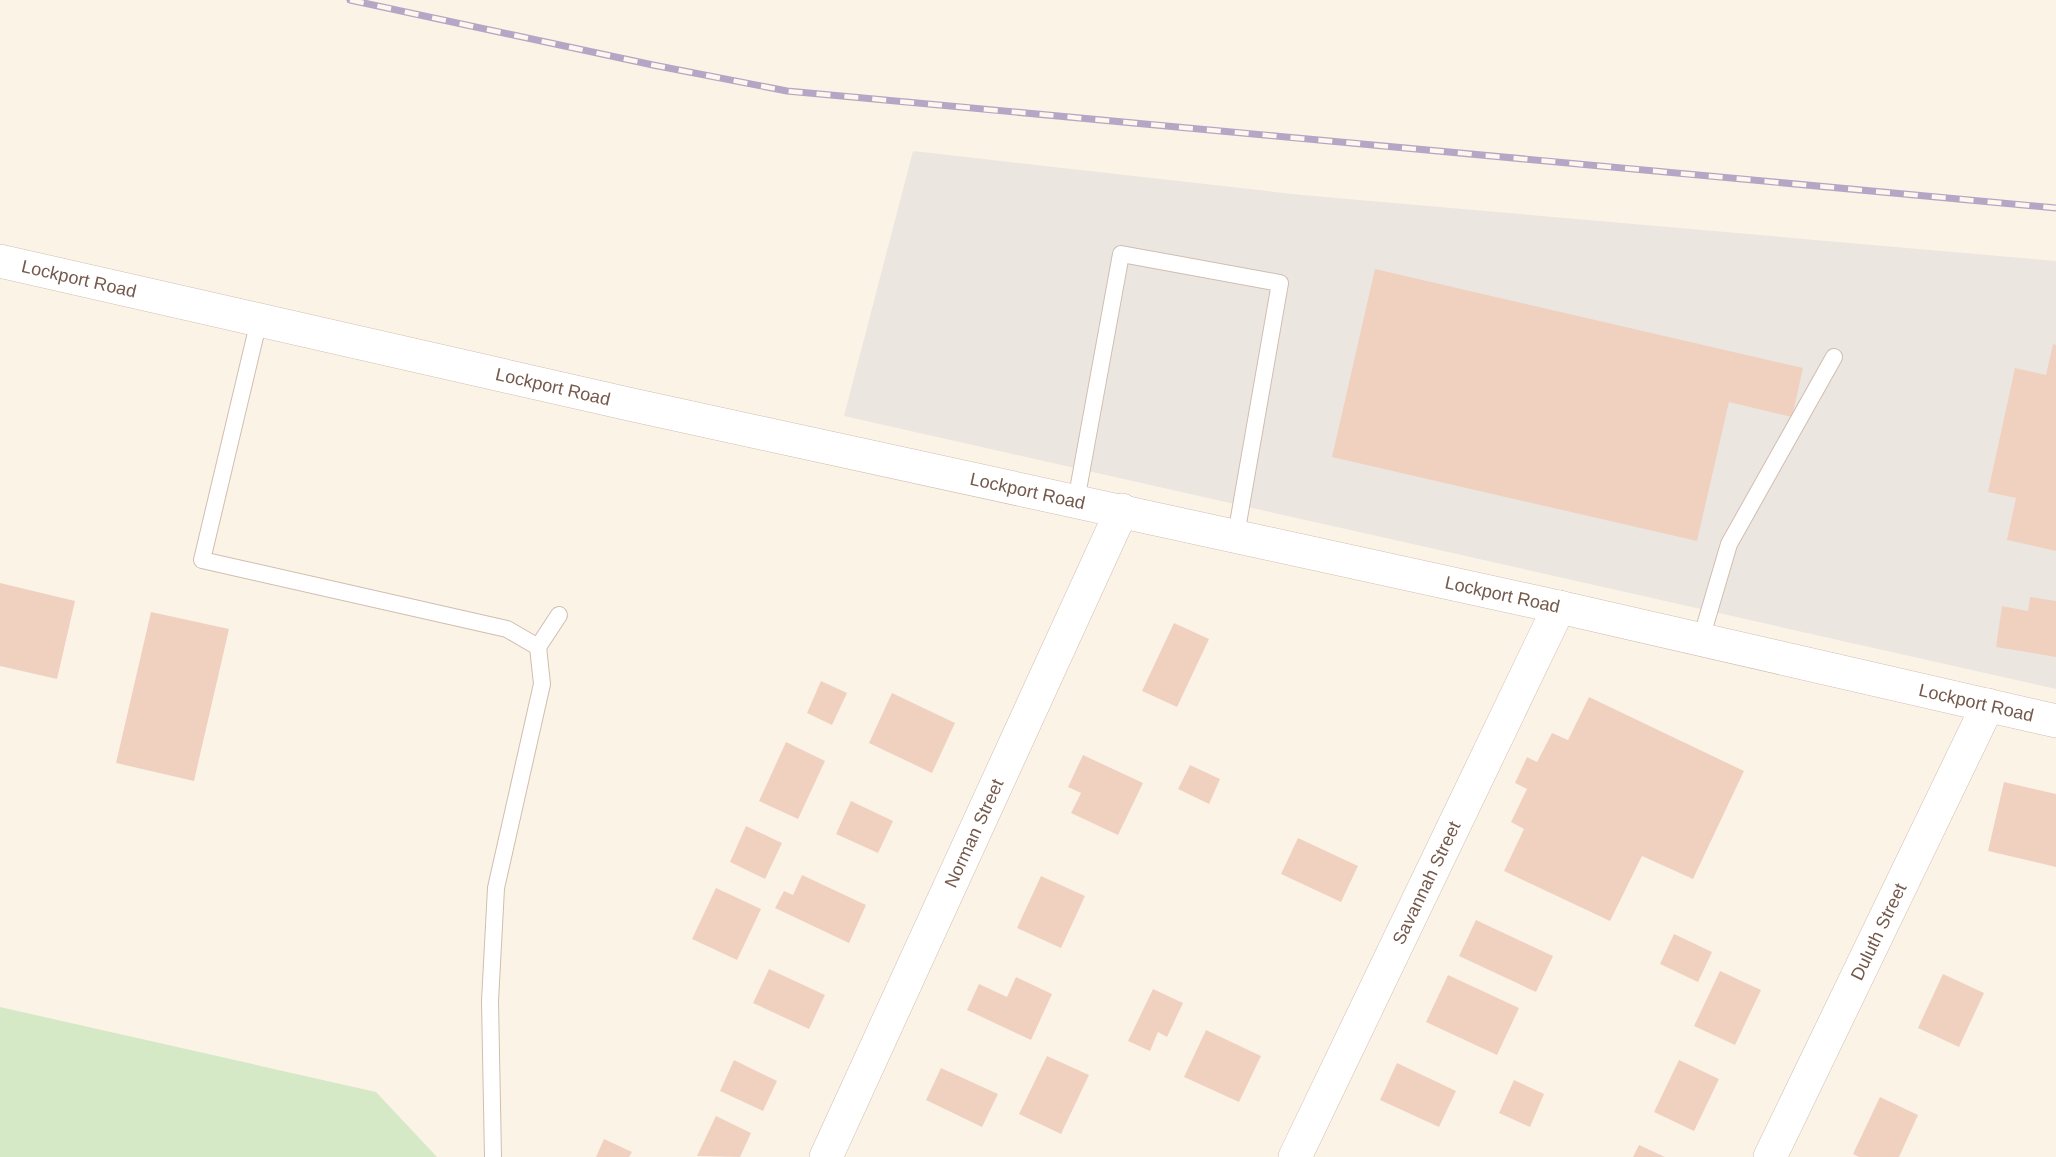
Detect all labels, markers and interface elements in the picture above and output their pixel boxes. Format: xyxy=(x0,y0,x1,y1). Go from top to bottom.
street label: Lockport Road xyxy=(20,256,138,302)
street label: Lockport Road xyxy=(494,364,612,410)
street label: Lockport Road xyxy=(968,469,1087,513)
street label: Lockport Road xyxy=(1443,572,1562,617)
street label: Lockport Road xyxy=(1917,680,2036,726)
street label: Norman Street xyxy=(941,776,1008,891)
street label: Savannah Street xyxy=(1388,818,1465,948)
street label: Duluth Street xyxy=(1847,880,1910,984)

